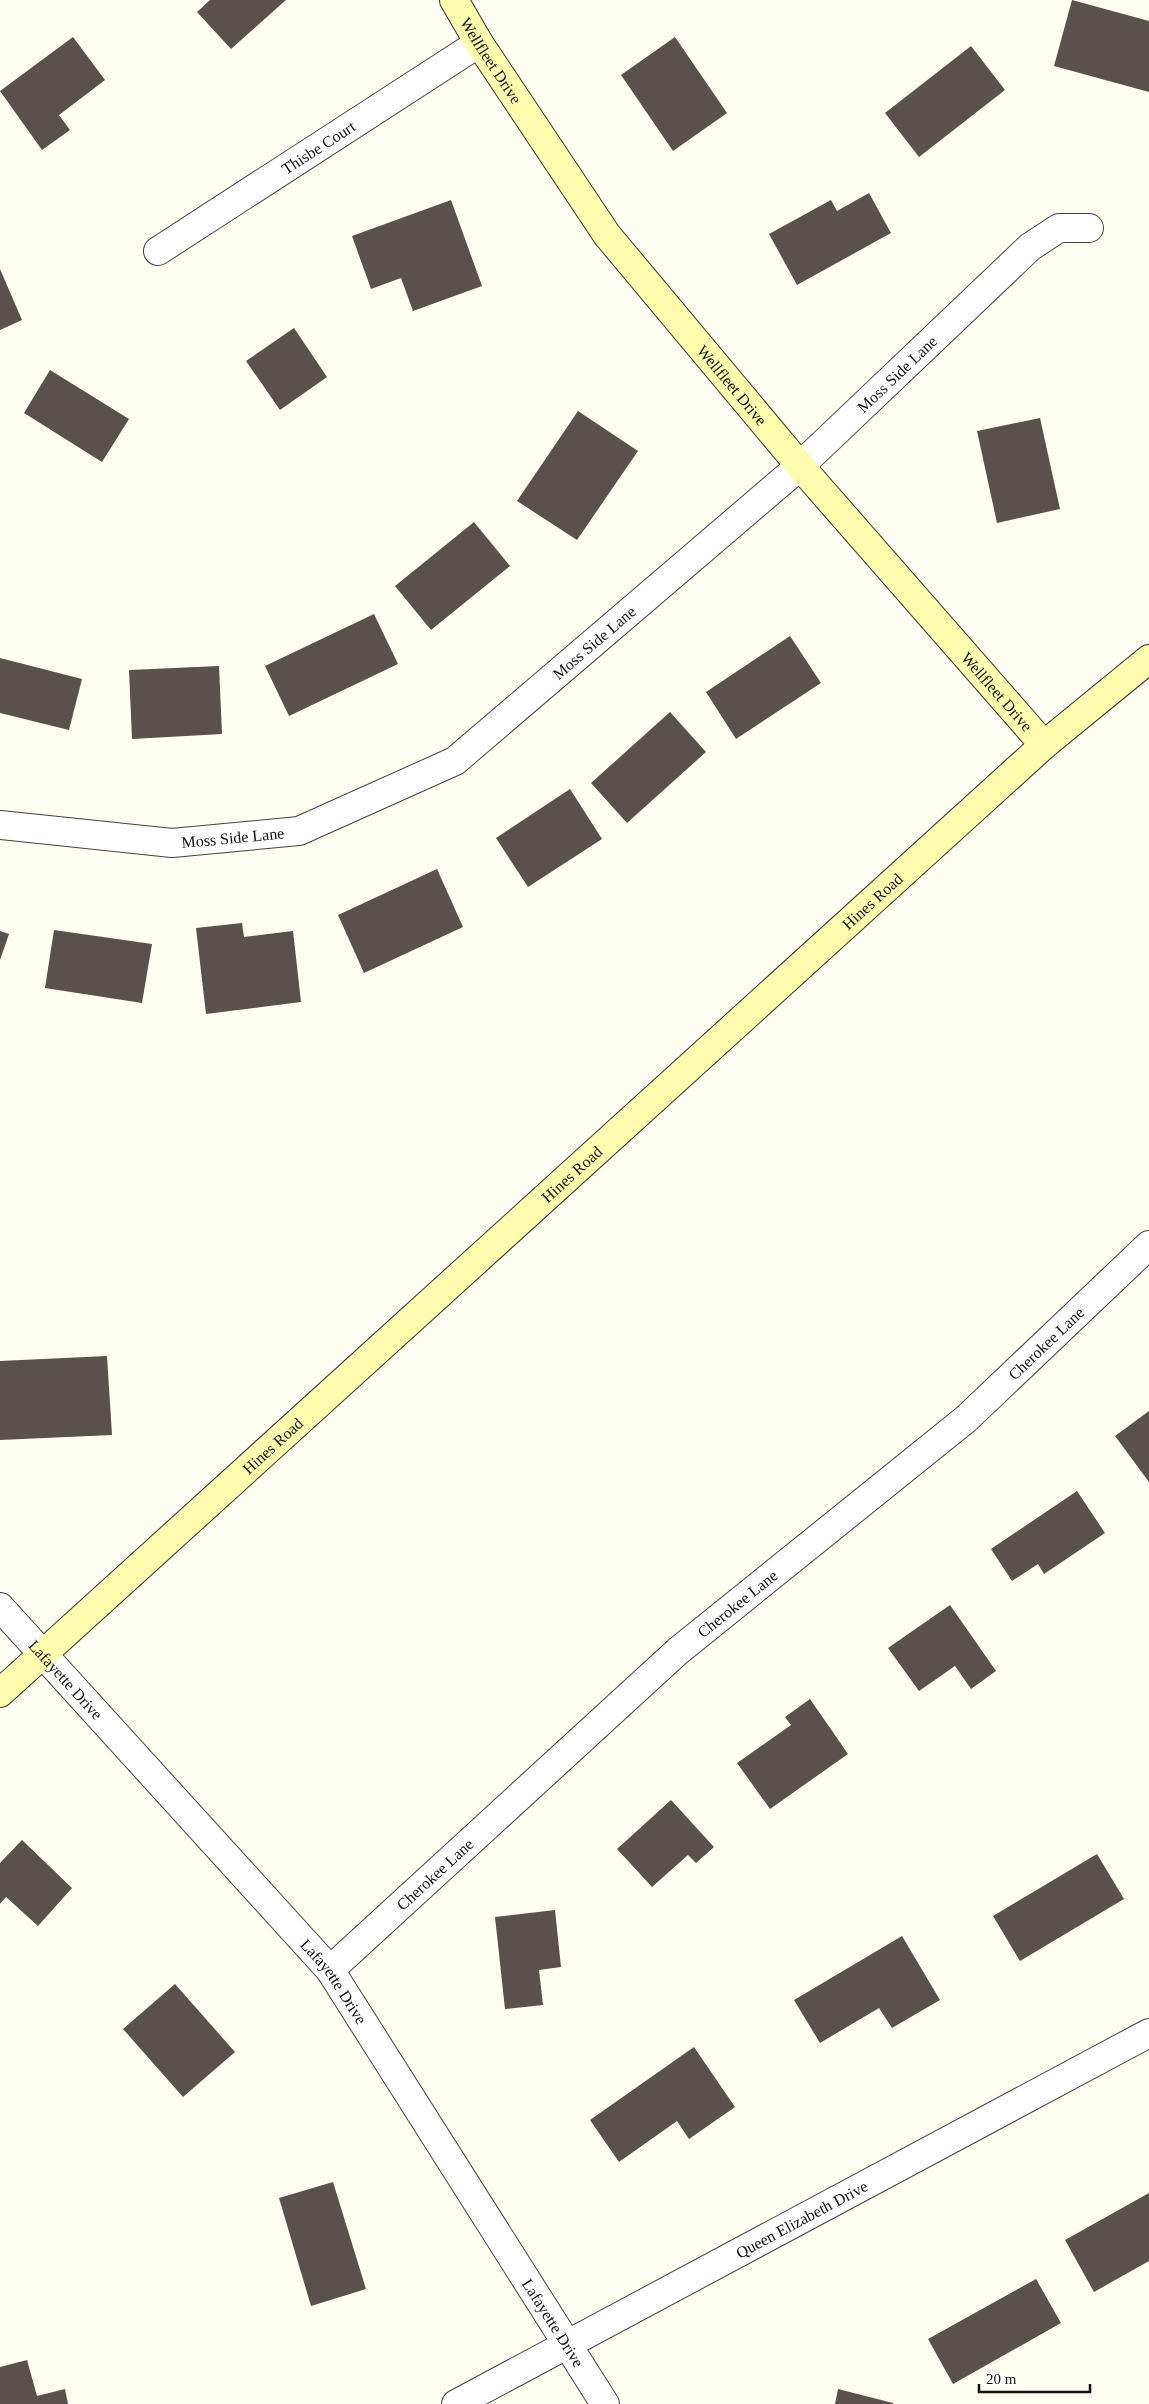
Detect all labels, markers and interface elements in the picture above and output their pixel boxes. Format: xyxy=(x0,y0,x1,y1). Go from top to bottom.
street label: Wellfleet Drive xyxy=(457,15,525,107)
street label: Thisbe Court xyxy=(279,117,359,178)
street label: Moss Side Lane xyxy=(854,333,940,416)
street label: Wellfleet Drive xyxy=(694,342,770,429)
street label: Moss Side Lane xyxy=(549,603,639,683)
street label: Wellfleet Drive xyxy=(958,649,1036,735)
street label: Moss Side Lane xyxy=(181,824,285,851)
street label: Hines Road xyxy=(839,870,906,933)
street label: Hines Road xyxy=(538,1143,605,1206)
street label: Cherokee Lane xyxy=(1005,1304,1087,1383)
street label: Hines Road xyxy=(239,1414,306,1478)
street label: Cherokee Lane xyxy=(694,1567,781,1641)
street label: Lafayette Drive xyxy=(25,1637,106,1723)
street label: Cherokee Lane xyxy=(393,1835,477,1914)
street label: Lafayette Drive xyxy=(297,1936,370,2027)
street label: Queen Elizabeth Drive xyxy=(733,2177,871,2262)
street label: Lafayette Drive xyxy=(519,2276,587,2370)
scale bar xyxy=(979,2362,1090,2394)
text: 20 m xyxy=(986,2371,1017,2387)

